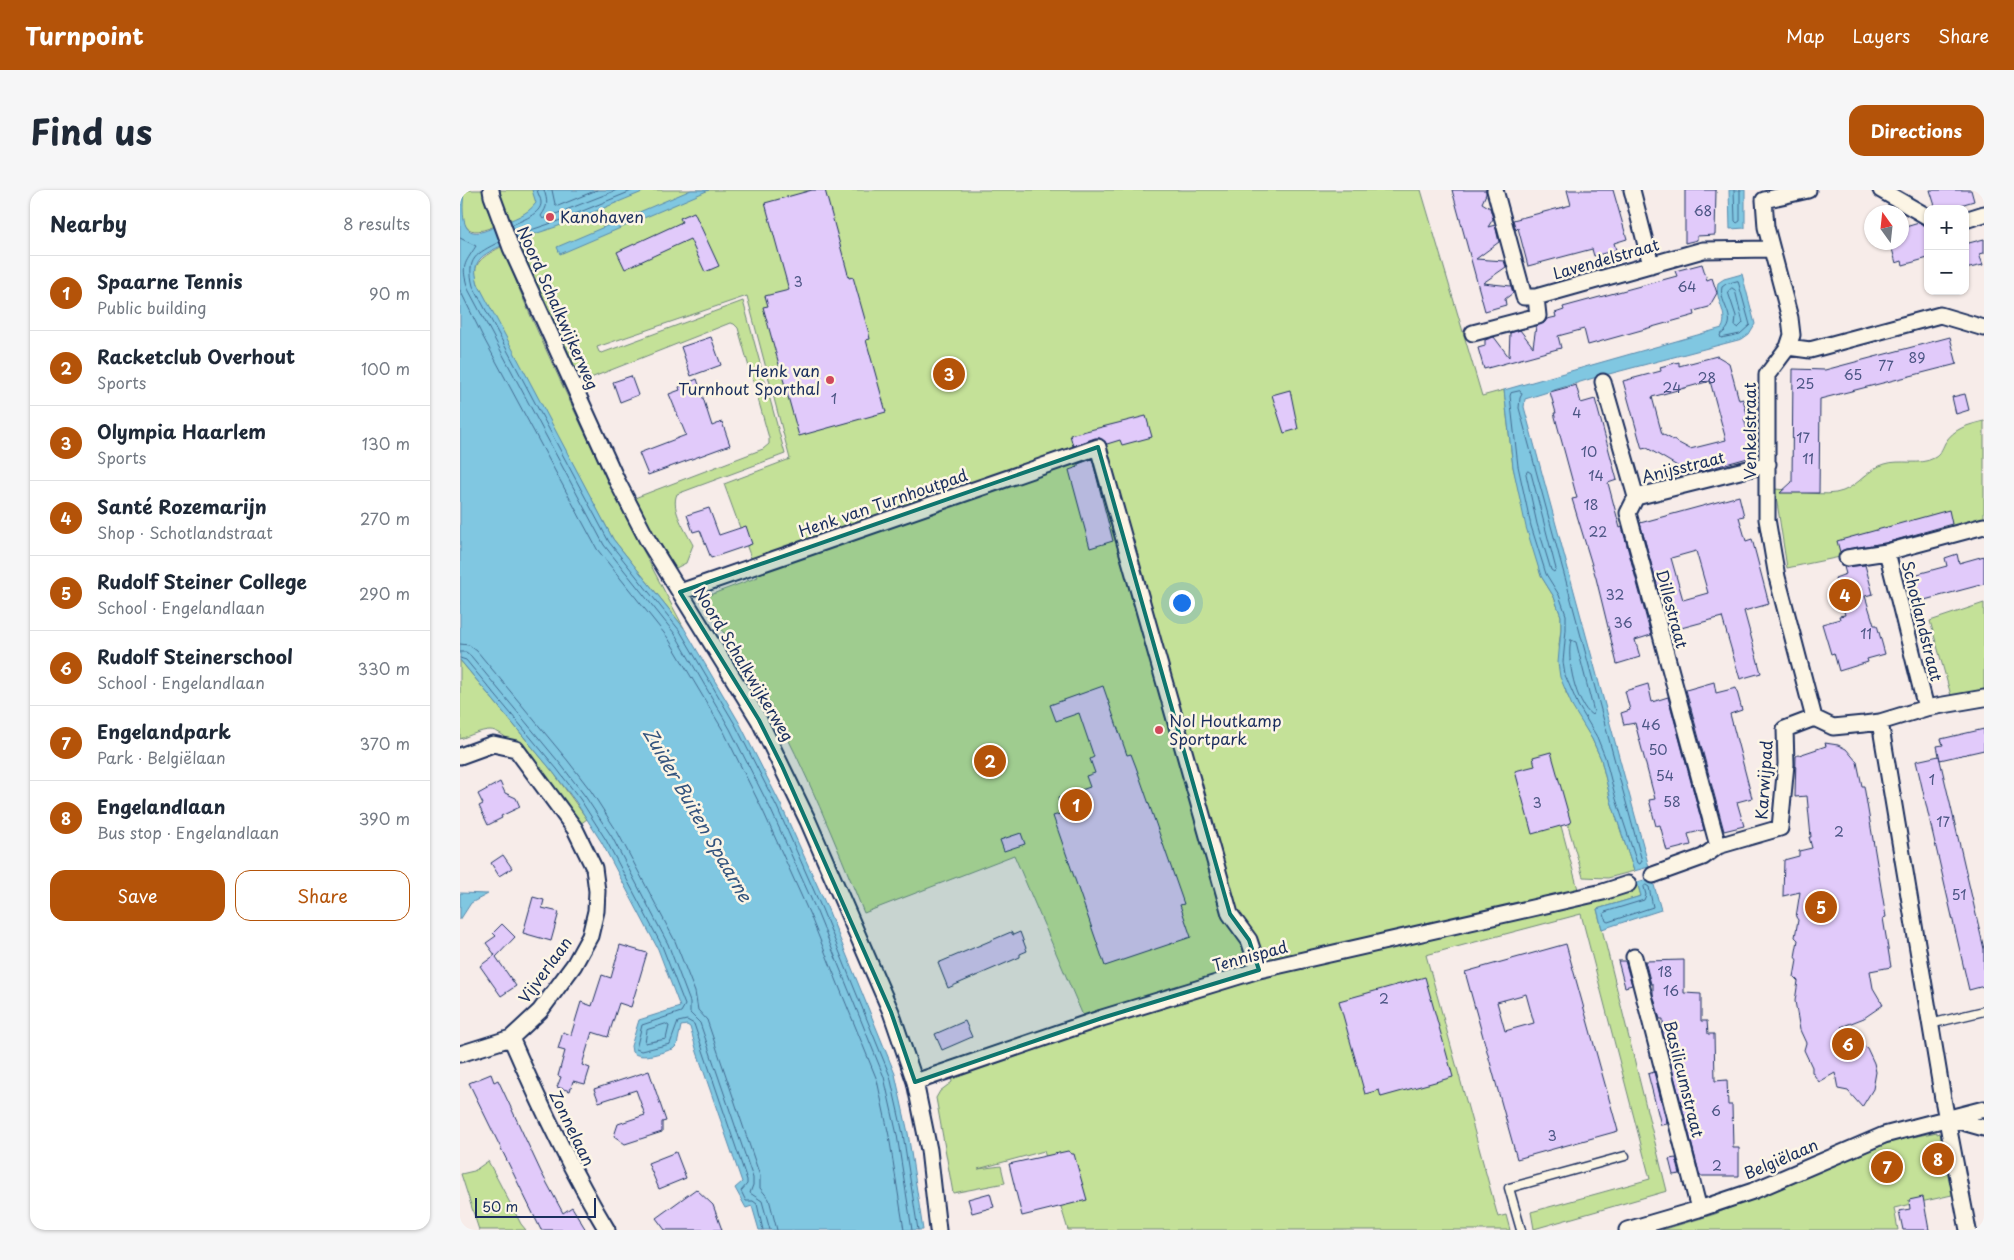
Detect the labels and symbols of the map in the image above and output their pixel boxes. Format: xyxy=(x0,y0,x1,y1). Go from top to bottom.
house number: 68 xyxy=(1694,200,1712,221)
place label: Kanohaven xyxy=(560,204,644,228)
north arrow xyxy=(1864,205,1909,250)
marker: Kanohaven xyxy=(544,211,556,223)
street label: Noord Schalkwijkerweg xyxy=(512,222,606,393)
street label: Lavendelstraat xyxy=(1550,231,1662,285)
house number: 3 xyxy=(793,271,803,292)
house number: 64 xyxy=(1677,276,1697,297)
house number: 89 xyxy=(1909,347,1925,368)
pin: 3 xyxy=(933,355,965,393)
house number: 77 xyxy=(1878,355,1894,376)
place label: Henk van Turnhout Sporthal xyxy=(678,358,820,400)
house number: 65 xyxy=(1844,364,1862,385)
house number: 28 xyxy=(1698,367,1716,388)
house number: 25 xyxy=(1796,373,1814,394)
marker: Henk van Turnhout Sporthal xyxy=(824,374,836,386)
house number: 24 xyxy=(1663,377,1681,398)
street label: Venkelstraat xyxy=(1737,382,1761,480)
house number: 1 xyxy=(831,388,837,409)
house number: 4 xyxy=(1572,402,1582,423)
house number: 17 xyxy=(1796,427,1810,448)
house number: 10 xyxy=(1581,441,1597,462)
street label: Anijsstraat xyxy=(1639,444,1727,488)
house number: 11 xyxy=(1802,448,1814,469)
street label: Henk van Turnhoutpad xyxy=(795,462,971,542)
house number: 14 xyxy=(1588,465,1604,486)
house number: 18 xyxy=(1583,494,1599,515)
house number: 22 xyxy=(1589,521,1607,542)
street label: Schotlandstraat xyxy=(1896,558,1950,684)
street label: Dillestraat xyxy=(1651,567,1695,651)
pin: 4 xyxy=(1829,576,1861,614)
street label: Noord Schalkwijkerweg xyxy=(689,581,801,746)
house number: 32 xyxy=(1606,584,1624,605)
your location xyxy=(1169,590,1195,616)
house number: 36 xyxy=(1613,612,1633,633)
house number: 11 xyxy=(1860,623,1872,644)
place label: Nol Houtkamp Sportpark xyxy=(1169,708,1282,750)
house number: 46 xyxy=(1641,714,1661,735)
water label: Zuider Buiten Spaarne xyxy=(637,722,760,907)
marker: Nol Houtkamp Sportpark xyxy=(1153,724,1165,736)
house number: 50 xyxy=(1648,739,1668,760)
street label: Karwijpad xyxy=(1748,739,1778,820)
pin: 2 xyxy=(974,742,1006,780)
house number: 54 xyxy=(1656,765,1674,786)
house number: 1 xyxy=(1929,769,1935,790)
pin: 1 xyxy=(1060,786,1092,824)
house number: 58 xyxy=(1663,791,1681,812)
house number: 3 xyxy=(1532,792,1542,813)
house number: 17 xyxy=(1936,811,1950,832)
house number: 2 xyxy=(1834,821,1844,842)
house number: 51 xyxy=(1952,884,1966,905)
pin: 5 xyxy=(1805,888,1837,926)
street label: Vijverlaan xyxy=(512,931,577,1008)
street label: Tennispad xyxy=(1210,933,1290,977)
house number: 18 xyxy=(1657,961,1673,982)
house number: 16 xyxy=(1663,980,1679,1001)
house number: 2 xyxy=(1379,988,1389,1009)
street label: Basilicumstraat xyxy=(1659,1018,1711,1140)
pin: 6 xyxy=(1832,1025,1864,1063)
street label: Zonnelaan xyxy=(544,1086,602,1170)
house number: 6 xyxy=(1711,1100,1721,1121)
house number: 3 xyxy=(1547,1125,1557,1146)
street label: Belgiëlaan xyxy=(1740,1132,1821,1184)
pin: 8 xyxy=(1922,1140,1954,1178)
pin: 7 xyxy=(1871,1148,1903,1186)
house number: 2 xyxy=(1712,1155,1722,1176)
scale bar xyxy=(475,1195,596,1218)

